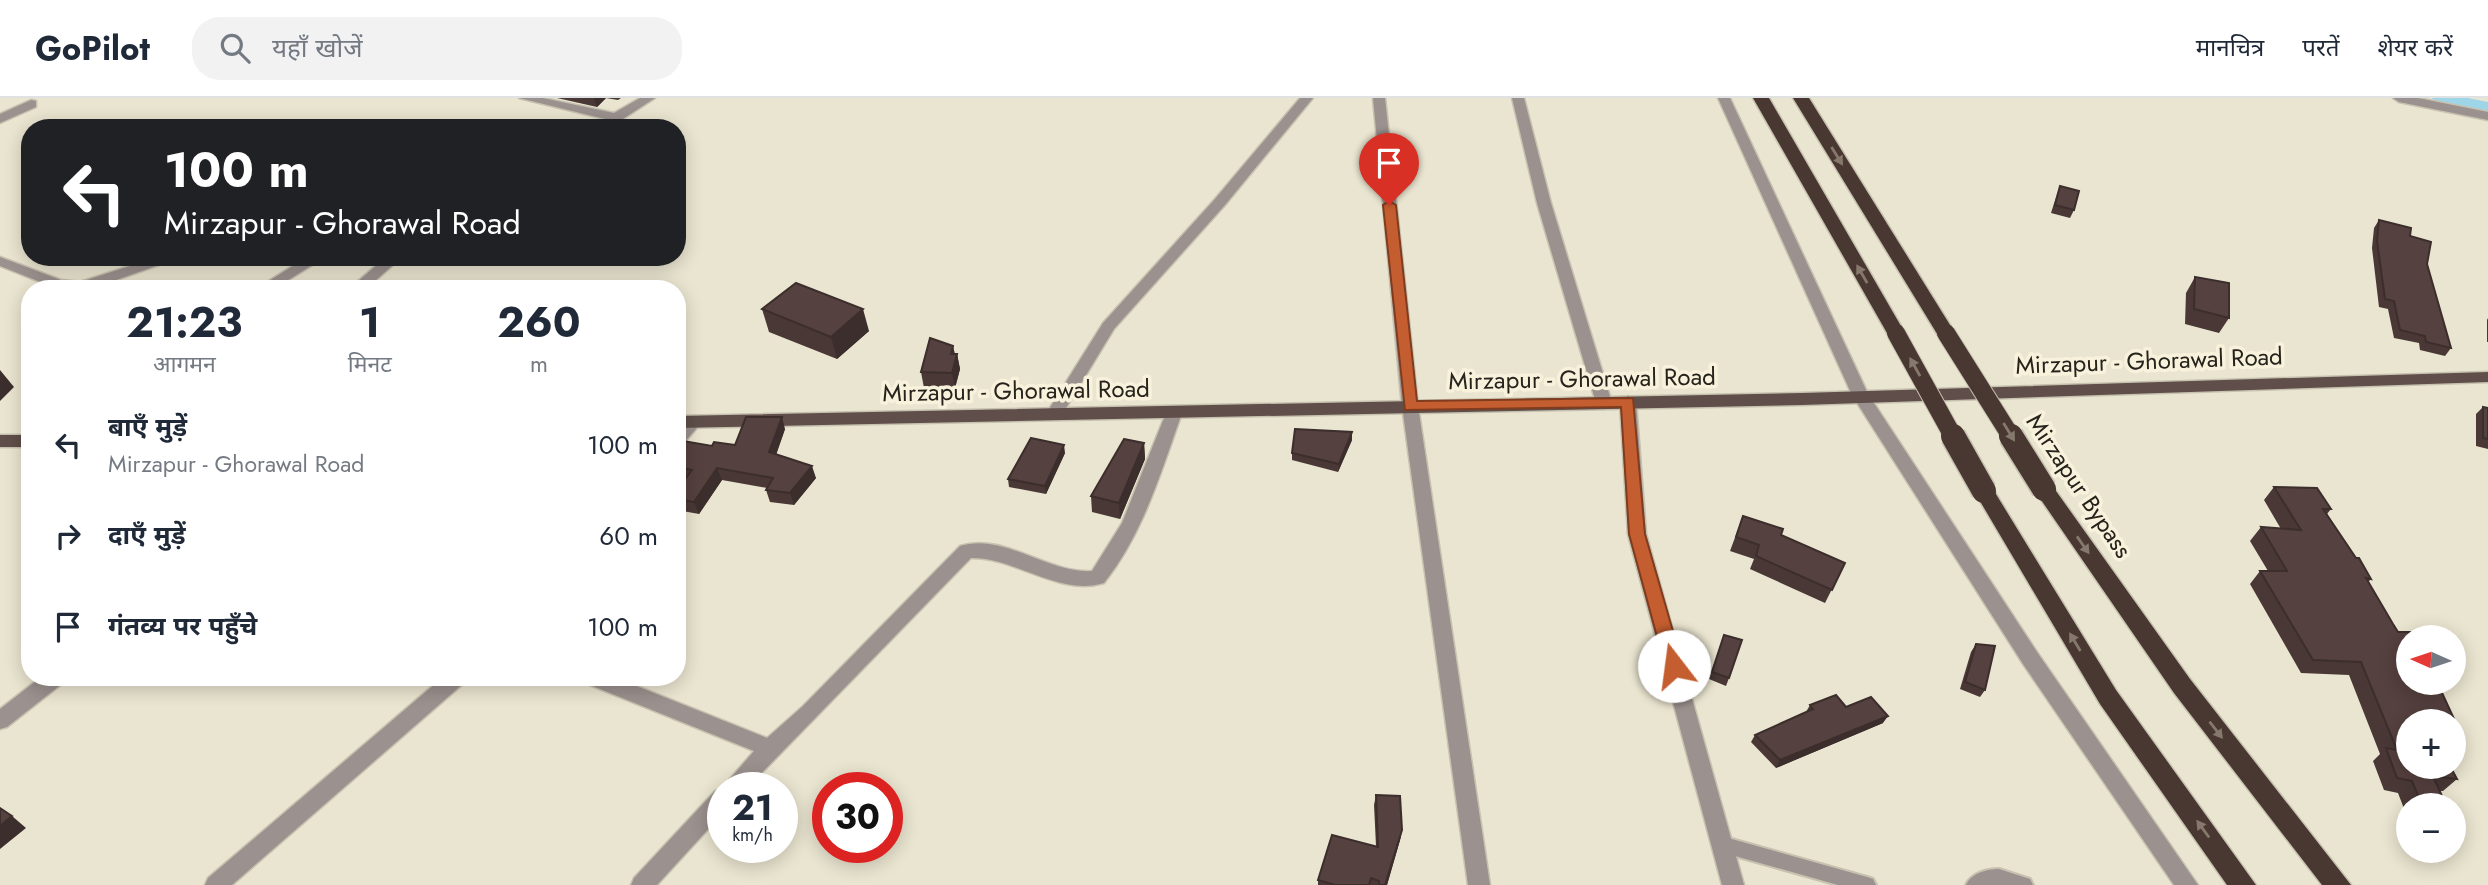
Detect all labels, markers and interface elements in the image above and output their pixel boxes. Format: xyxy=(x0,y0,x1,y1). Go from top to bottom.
search box xyxy=(192,17,682,80)
text: GoPilot xyxy=(35,25,150,72)
icon: search xyxy=(216,29,254,67)
text: यहाँ खोजें xyxy=(272,29,363,67)
text: मानचित्र xyxy=(2196,30,2264,65)
text: परतें xyxy=(2302,30,2339,65)
text: शेयर करें xyxy=(2377,30,2453,65)
pin xyxy=(1359,133,1419,205)
text: 100 m xyxy=(164,135,309,205)
icon: arrive xyxy=(1370,144,1408,182)
one-way arrow xyxy=(1831,146,1844,166)
icon: left xyxy=(49,147,140,238)
text: Mirzapur - Ghorawal Road xyxy=(164,200,521,246)
one-way arrow xyxy=(1856,264,1868,284)
text: 21:23 xyxy=(126,292,242,353)
text: 1 xyxy=(359,292,380,353)
text: 260 xyxy=(497,292,581,353)
street label: Mirzapur - Ghorawal Road xyxy=(2015,338,2283,383)
text: आगमन xyxy=(153,347,216,381)
text: मिनट xyxy=(348,347,392,381)
text: m xyxy=(530,347,548,381)
one-way arrow xyxy=(1909,357,1921,377)
street label: Mirzapur - Ghorawal Road xyxy=(1448,359,1716,398)
street label: Mirzapur - Ghorawal Road xyxy=(882,371,1150,410)
street label: Mirzapur Bypass xyxy=(2018,407,2141,565)
text: बाएँ मुड़ें xyxy=(108,408,187,446)
one-way arrow xyxy=(2002,423,2015,442)
icon: left xyxy=(49,426,87,464)
text: 100 m xyxy=(587,426,658,464)
text: Mirzapur - Ghorawal Road xyxy=(108,447,364,481)
text: दाएँ मुड़ें xyxy=(108,516,186,554)
icon: right xyxy=(49,517,87,555)
text: 60 m xyxy=(599,517,658,555)
one-way arrow xyxy=(2076,536,2090,554)
text: गंतव्य पर पहुँचे xyxy=(108,607,257,645)
icon: arrive xyxy=(49,608,87,646)
text: 100 m xyxy=(587,608,658,646)
north arrow xyxy=(2396,625,2466,695)
map controls xyxy=(2396,625,2466,863)
position arrow xyxy=(1637,629,1711,703)
one-way arrow xyxy=(2069,632,2081,651)
button: + xyxy=(2396,709,2466,779)
one-way arrow xyxy=(2209,720,2224,738)
speed limit sign: 30 xyxy=(812,772,903,863)
text: 21 xyxy=(732,783,773,833)
button: − xyxy=(2396,793,2466,863)
one-way arrow xyxy=(2196,820,2210,839)
text: km/h xyxy=(732,822,773,848)

